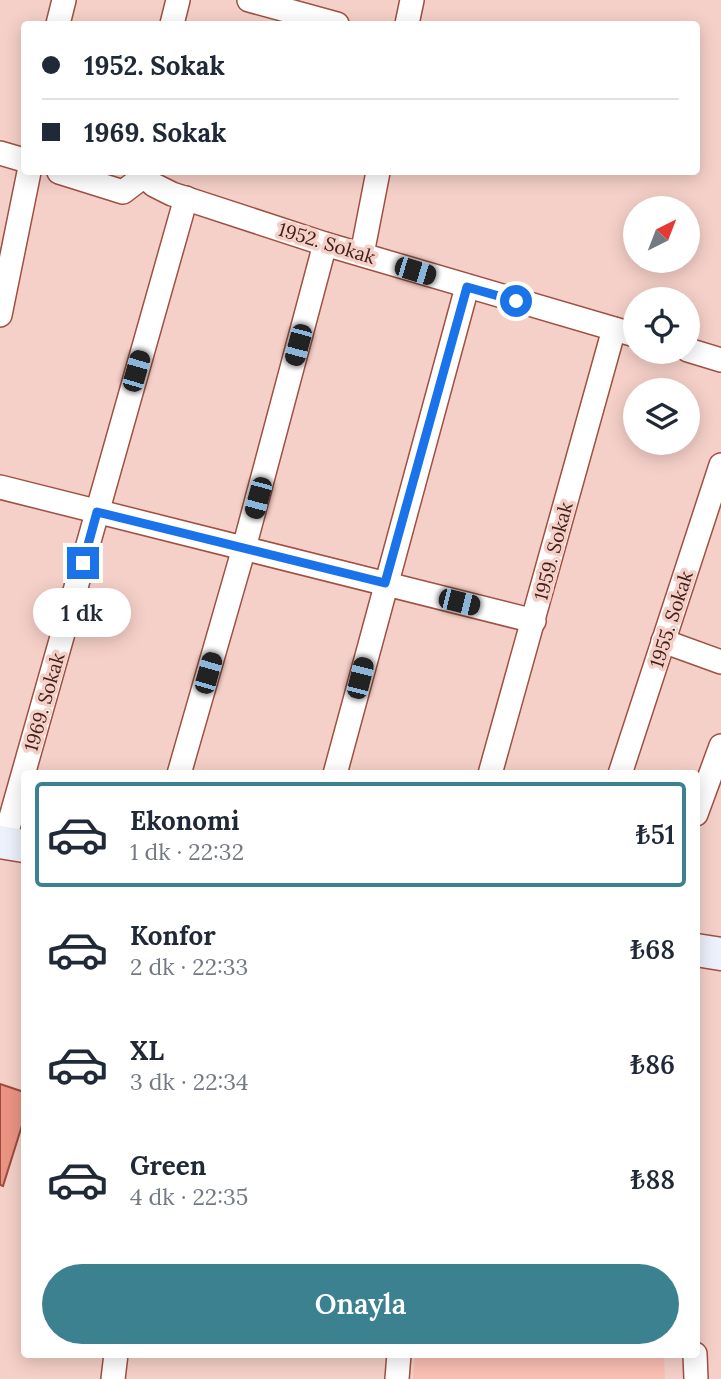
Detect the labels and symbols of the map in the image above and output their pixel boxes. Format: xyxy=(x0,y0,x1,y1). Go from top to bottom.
north arrow xyxy=(623,196,700,273)
street label: 1952. Sokak xyxy=(276,217,379,269)
car xyxy=(392,255,439,287)
route start xyxy=(500,285,532,317)
car xyxy=(283,322,314,368)
car xyxy=(121,348,152,394)
car xyxy=(243,475,274,521)
street label: 1959. Sokak xyxy=(528,498,578,603)
route end xyxy=(67,547,99,579)
street label: 1955. Sokak xyxy=(644,567,698,670)
car xyxy=(437,587,482,617)
callout: 1 dk xyxy=(34,588,132,636)
street label: 1969. Sokak xyxy=(18,649,70,754)
car xyxy=(193,650,224,696)
car xyxy=(345,655,376,701)

